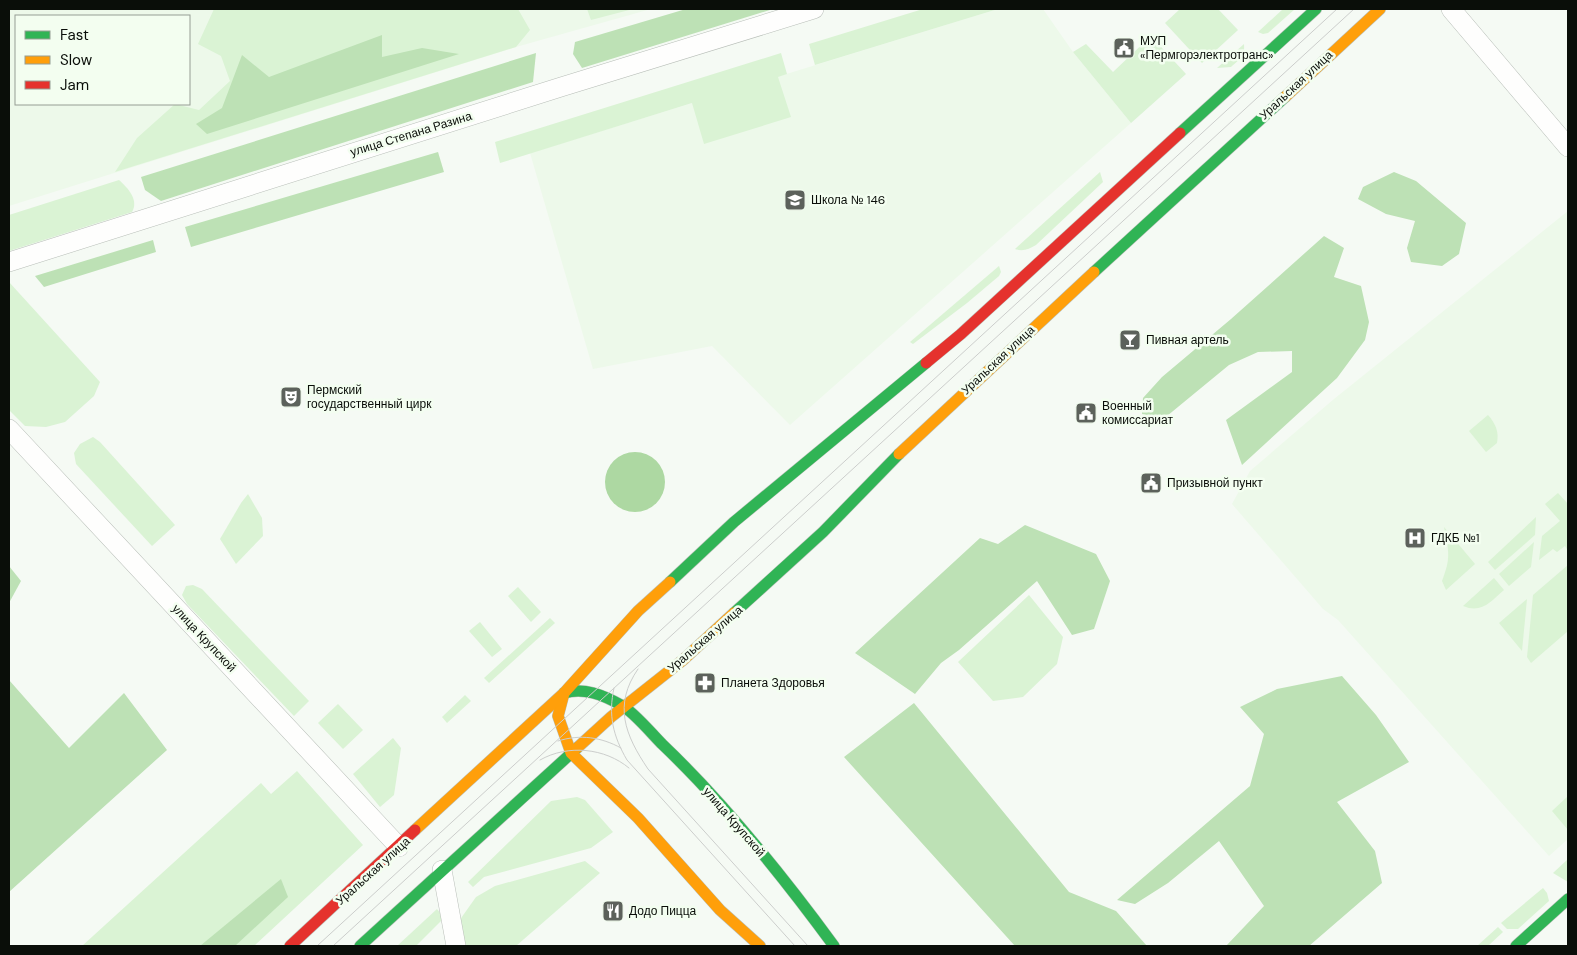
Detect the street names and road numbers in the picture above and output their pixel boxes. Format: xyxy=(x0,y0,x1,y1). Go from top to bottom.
street label: Уральская улица xyxy=(1256,47,1336,123)
street label: улица Степана Разина xyxy=(348,108,474,160)
street label: Уральская улица xyxy=(958,322,1038,398)
street label: улица Крупской xyxy=(168,601,240,675)
street label: Уральская улица xyxy=(664,602,746,676)
street label: улица Крупской xyxy=(699,784,769,860)
street label: Уральская улица xyxy=(333,833,414,909)

